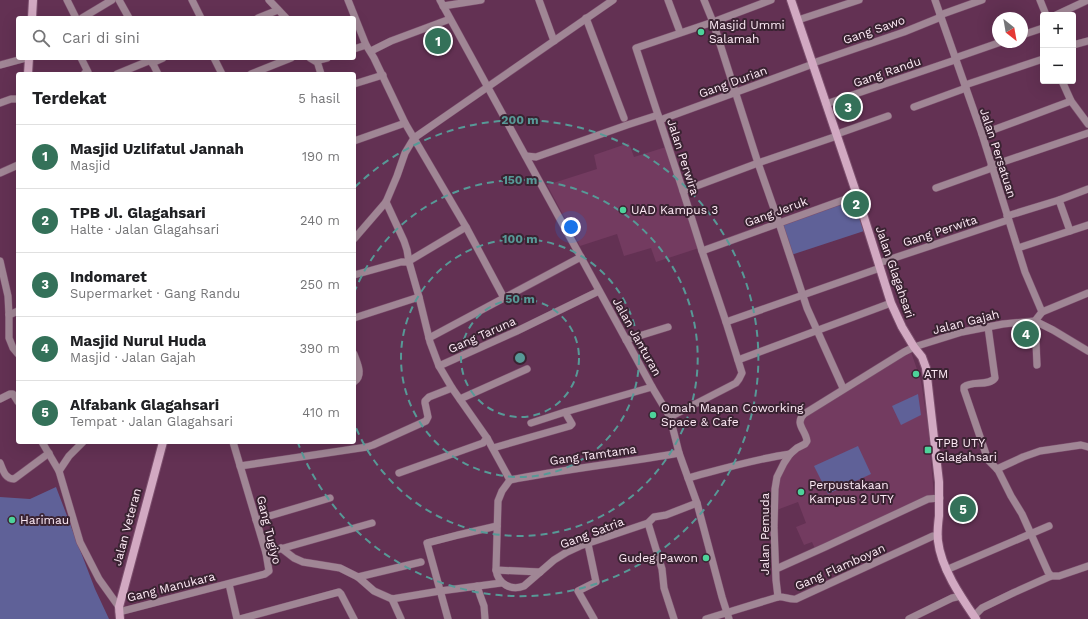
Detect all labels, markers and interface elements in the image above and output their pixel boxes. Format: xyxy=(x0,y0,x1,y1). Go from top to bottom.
north arrow xyxy=(992,12,1028,48)
map controls xyxy=(1040,12,1076,84)
button: + xyxy=(1040,12,1076,48)
street label: Gang Sawo xyxy=(841,13,907,47)
search box xyxy=(16,16,356,60)
place label: Masjid Ummi Salamah xyxy=(709,18,785,46)
pin: 1 xyxy=(425,26,451,56)
icon: search xyxy=(30,27,52,49)
marker: Masjid Ummi Salamah xyxy=(696,27,706,37)
text: Cari di sini xyxy=(62,29,140,47)
button: − xyxy=(1040,48,1076,84)
street label: Gang Randu xyxy=(851,54,923,90)
street label: Gang Durian xyxy=(697,63,769,101)
text: Terdekat xyxy=(32,88,107,108)
text: 5 hasil xyxy=(298,91,340,106)
pin: 3 xyxy=(835,92,861,122)
street label: Jalan Persatuan xyxy=(977,106,1019,200)
text: 200 m xyxy=(501,113,539,127)
street label: Jalan Perwira xyxy=(664,117,702,197)
text: Masjid Uzlifatul Jannah xyxy=(70,140,244,158)
text: 1 xyxy=(42,149,48,164)
text: 190 m xyxy=(302,149,340,164)
text: Masjid xyxy=(70,158,110,173)
text: 150 m xyxy=(503,173,537,187)
pin: 2 xyxy=(843,189,869,219)
street label: Gang Jeruk xyxy=(743,194,810,230)
place label: UAD Kampus 3 xyxy=(631,203,718,217)
text: TPB Jl. Glagahsari xyxy=(70,204,206,222)
marker: UAD Kampus 3 xyxy=(618,205,628,215)
street label: Gang Perwita xyxy=(901,212,979,250)
text: 2 xyxy=(41,213,49,228)
text: 240 m xyxy=(300,213,340,228)
your location xyxy=(561,217,581,237)
text: Halte · Jalan Glagahsari xyxy=(70,222,219,237)
street label: Jalan Glagahsari xyxy=(873,224,917,320)
text: 100 m xyxy=(502,232,538,246)
text: Indomaret xyxy=(70,268,147,286)
text: 3 xyxy=(41,277,49,292)
text: 250 m xyxy=(300,277,340,292)
text: Supermarket · Gang Randu xyxy=(70,286,240,301)
text: 50 m xyxy=(505,292,535,306)
street label: Jalan Janturan xyxy=(610,295,664,379)
street label: Jalan Gajah xyxy=(931,307,1001,337)
street label: Gang Taruna xyxy=(446,314,518,356)
pin: 4 xyxy=(1013,319,1039,349)
text: Masjid Nurul Huda xyxy=(70,332,206,350)
text: 4 xyxy=(41,341,49,356)
text: 390 m xyxy=(299,341,340,356)
text: Masjid · Jalan Gajah xyxy=(70,350,196,365)
centre of rings xyxy=(513,351,527,365)
place label: ATM xyxy=(924,367,948,381)
marker: ATM xyxy=(911,369,921,379)
text: Alfabank Glagahsari xyxy=(70,396,219,414)
place label: Omah Mapan Coworking Space & Cafe xyxy=(661,401,804,429)
text: 5 xyxy=(41,405,49,420)
text: 410 m xyxy=(302,405,340,420)
marker: Omah Mapan Coworking Space & Cafe xyxy=(648,410,658,420)
text: Tempat · Jalan Glagahsari xyxy=(70,414,233,429)
place label: TPB UTY Glagahsari xyxy=(936,436,997,464)
street label: Gang Tamtama xyxy=(549,442,637,468)
marker: TPB UTY Glagahsari xyxy=(923,445,933,455)
place label: Perpustakaan Kampus 2 UTY xyxy=(809,478,894,506)
street label: Jalan Veteran xyxy=(110,487,144,567)
marker: Perpustakaan Kampus 2 UTY xyxy=(796,487,806,497)
street label: Jalan Pemuda xyxy=(758,492,772,575)
street label: Gang Tugiyo xyxy=(254,494,284,566)
pin: 5 xyxy=(950,494,976,524)
place label: Harimau xyxy=(20,513,69,527)
street label: Gang Satria xyxy=(558,514,626,552)
marker: Harimau xyxy=(7,515,17,525)
street label: Gang Flamboyan xyxy=(793,541,887,593)
place label: Gudeg Pawon xyxy=(619,551,698,565)
marker: Gudeg Pawon xyxy=(701,553,711,563)
street label: Gang Manukara xyxy=(126,569,217,605)

